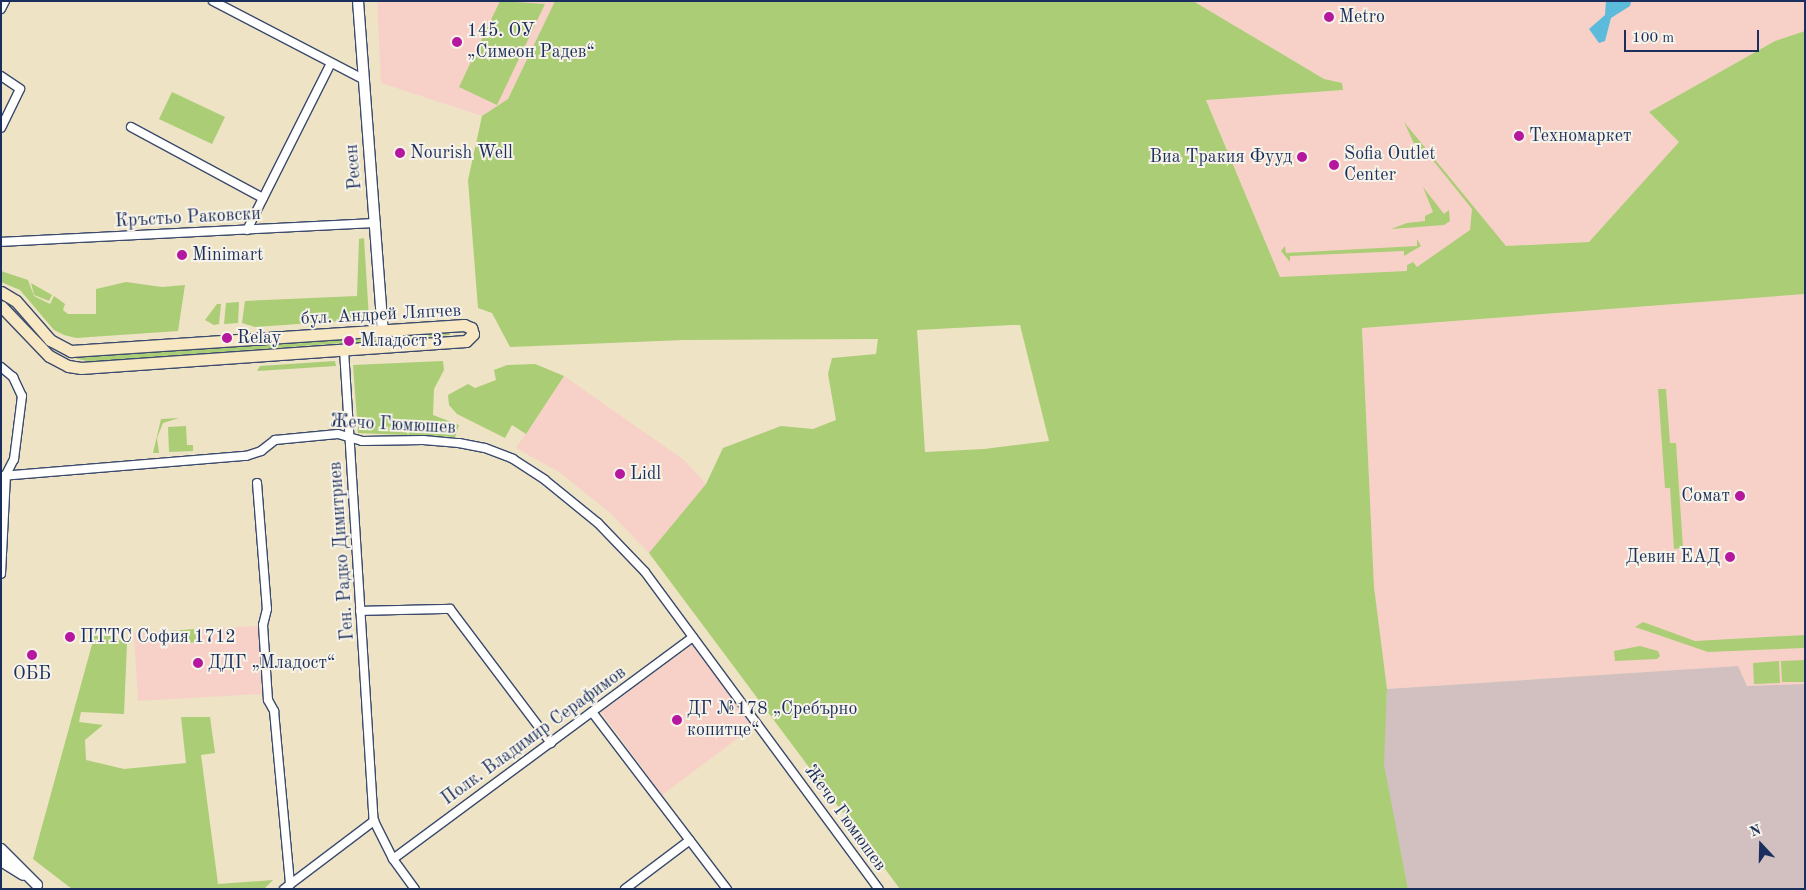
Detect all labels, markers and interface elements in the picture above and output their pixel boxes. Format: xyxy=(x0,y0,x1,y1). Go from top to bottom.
place label: Metro xyxy=(1339,6,1385,28)
marker: Metro xyxy=(1323,11,1335,23)
scale bar xyxy=(1626,20,1761,52)
place label: 145. ОУ „Симеон Радев“ xyxy=(467,21,595,64)
text: 100 m xyxy=(1632,31,1674,46)
marker: 145. ОУ „Симеон Радев“ xyxy=(451,36,463,48)
place label: Техномаркет xyxy=(1529,125,1631,147)
marker: Техномаркет xyxy=(1513,130,1525,142)
place label: Nourish Well xyxy=(410,142,513,164)
street label: Ресен xyxy=(341,143,367,191)
place label: Sofia Outlet Center xyxy=(1344,144,1436,186)
place label: Виа Тракия Фууд xyxy=(1150,146,1292,168)
marker: Nourish Well xyxy=(394,147,406,159)
marker: Виа Тракия Фууд xyxy=(1296,151,1308,163)
marker: Sofia Outlet Center xyxy=(1328,159,1340,171)
street label: Кръстьо Раковски xyxy=(115,203,261,233)
place label: Minimart xyxy=(192,244,263,266)
marker: Minimart xyxy=(176,249,188,261)
street label: бул. Андрей Ляпчев xyxy=(300,300,462,330)
place label: Relay xyxy=(237,327,281,349)
place label: Младост 3 xyxy=(360,330,443,352)
marker: Relay xyxy=(221,332,233,344)
marker: Младост 3 xyxy=(342,334,356,348)
street label: Жечо Гюмюшев xyxy=(330,411,456,439)
street label: Ген. Радко Димитриев xyxy=(325,461,359,641)
place label: Lidl xyxy=(630,463,661,485)
marker: Lidl xyxy=(614,468,626,480)
place label: Сомат xyxy=(1681,485,1730,507)
marker: Сомат xyxy=(1734,490,1746,502)
place label: Девин ЕАД xyxy=(1626,546,1720,568)
marker: Девин ЕАД xyxy=(1724,551,1736,563)
place label: ПТТС София 1712 xyxy=(80,626,236,648)
marker: ПТТС София 1712 xyxy=(64,631,76,643)
marker: ОББ xyxy=(26,649,38,661)
place label: ДДГ „Младост“ xyxy=(208,652,335,674)
marker: ДДГ „Младост“ xyxy=(192,657,204,669)
street label: Полк. Владимир Серафимов xyxy=(438,662,630,810)
place label: ОББ xyxy=(13,663,51,685)
place label: ДГ №178 „Сребърно копитце“ xyxy=(687,699,857,742)
marker: ДГ №178 „Сребърно копитце“ xyxy=(671,714,683,726)
street label: Жечо Гюмюшев xyxy=(799,761,891,875)
north arrow xyxy=(1736,820,1786,870)
text: N xyxy=(1748,823,1763,839)

